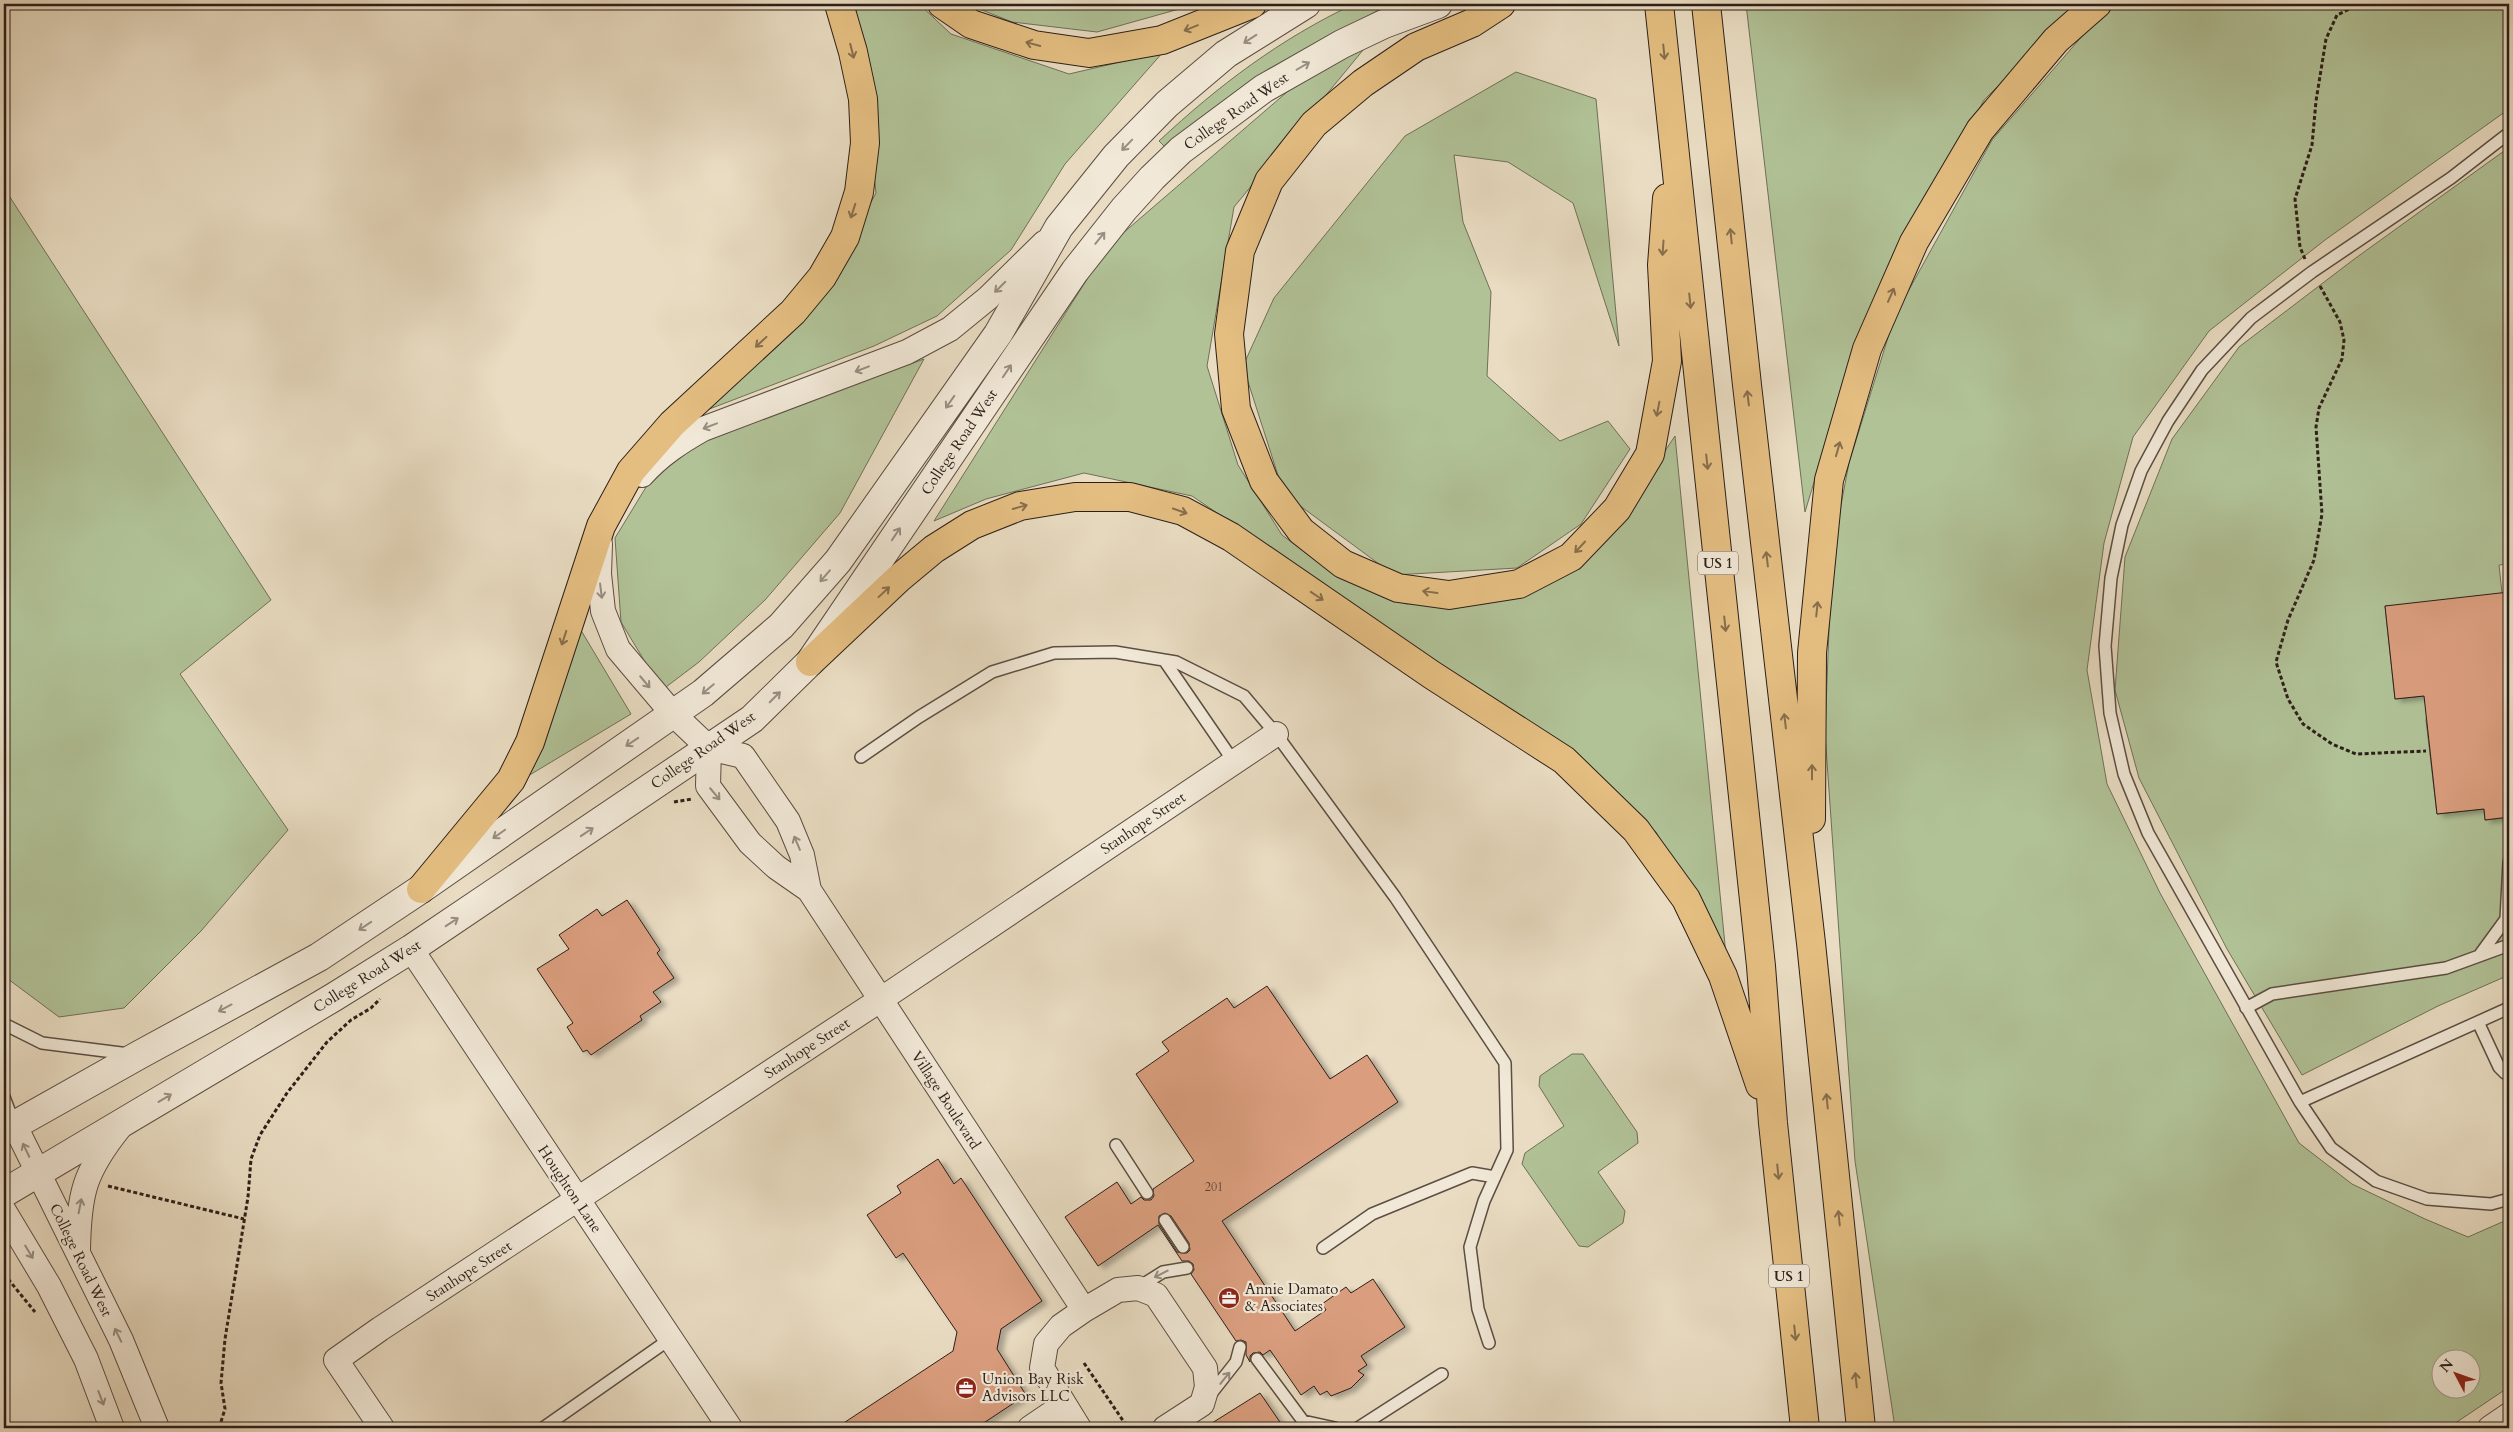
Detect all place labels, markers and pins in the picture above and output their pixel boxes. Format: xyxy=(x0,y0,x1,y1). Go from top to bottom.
place label: Annie Damato & Associates xyxy=(1245,1279,1338,1316)
office icon: Annie Damato & Associates xyxy=(1217,1286,1241,1310)
place label: Union Bay Risk Advisors LLC xyxy=(982,1369,1084,1406)
office icon: Union Bay Risk Advisors LLC xyxy=(954,1376,978,1400)

